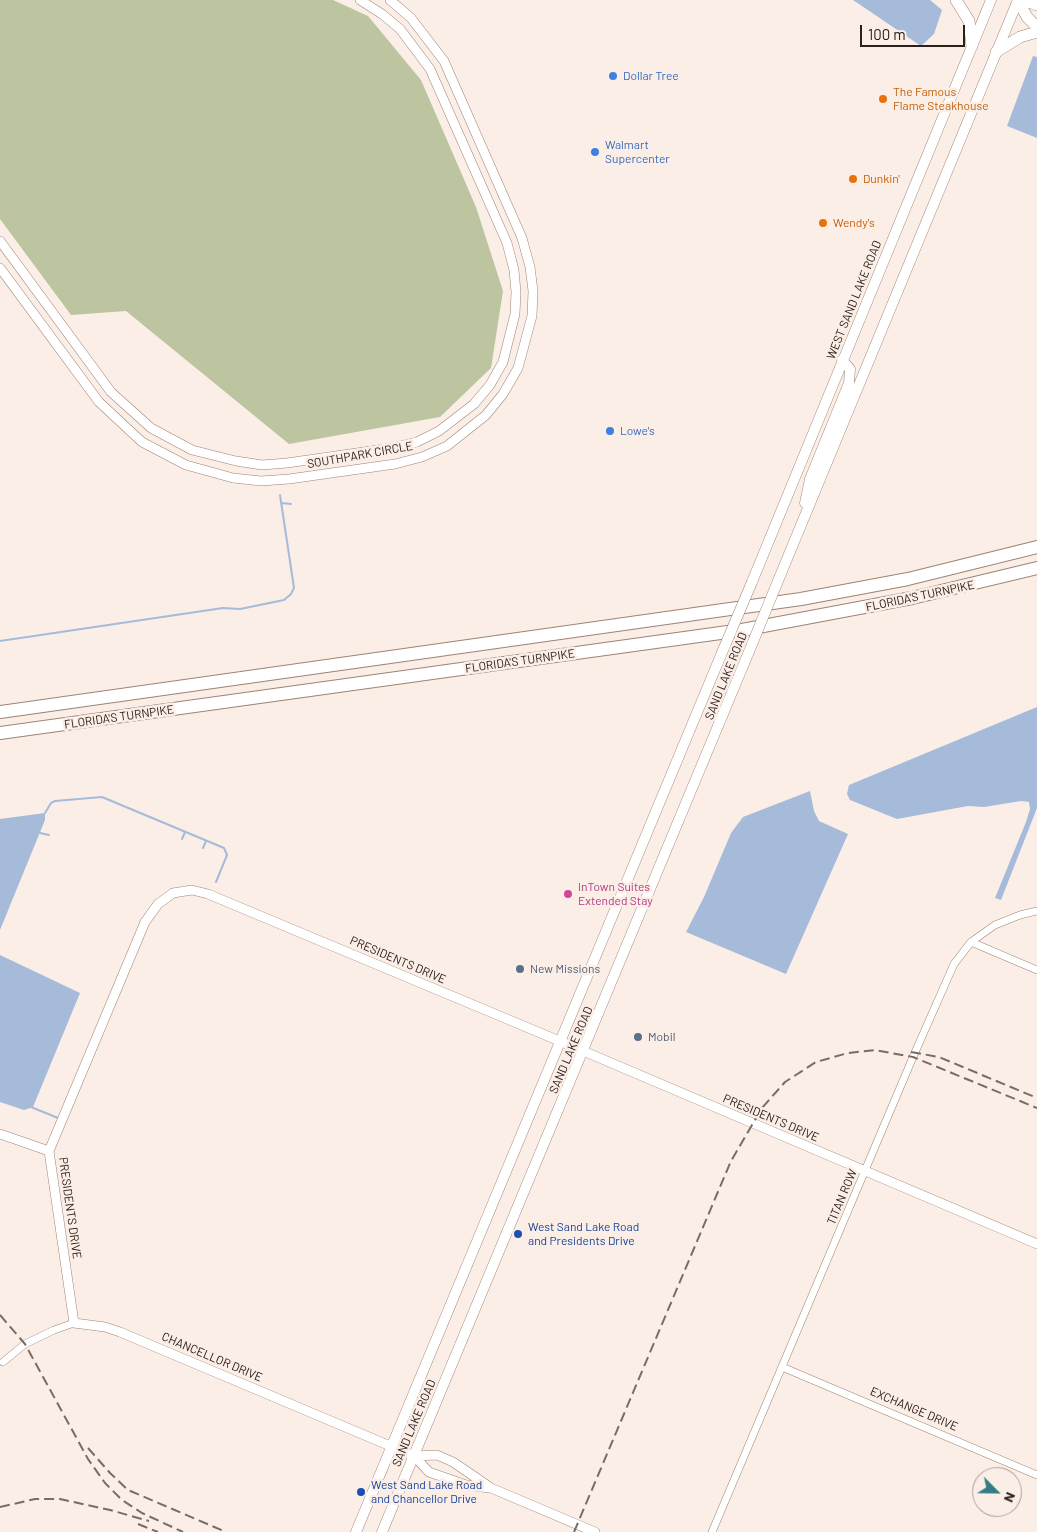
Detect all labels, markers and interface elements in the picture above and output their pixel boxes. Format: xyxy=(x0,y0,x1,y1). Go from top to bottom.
scale bar xyxy=(862,15,967,47)
text: 100 m xyxy=(868,25,906,43)
place label: Dollar Tree xyxy=(623,69,679,83)
marker: Dollar Tree xyxy=(607,70,619,82)
place label: The Famous Flame Steakhouse xyxy=(893,85,989,113)
marker: The Famous Flame Steakhouse xyxy=(877,93,889,105)
place label: Walmart Supercenter xyxy=(605,138,670,166)
marker: Walmart Supercenter xyxy=(589,146,601,158)
place label: Dunkin' xyxy=(863,172,900,186)
marker: Dunkin' xyxy=(847,173,859,185)
place label: Wendy's xyxy=(833,216,875,230)
marker: Wendy's xyxy=(817,217,829,229)
street label: WEST SAND LAKE ROAD xyxy=(824,239,884,361)
place label: Lowe's xyxy=(620,424,655,438)
marker: Lowe's xyxy=(604,425,616,437)
street label: SOUTHPARK CIRCLE xyxy=(306,439,414,471)
street label: FLORIDA'S TURNPIKE xyxy=(864,577,976,615)
street label: SAND LAKE ROAD xyxy=(702,630,750,722)
street label: FLORIDA'S TURNPIKE xyxy=(464,646,576,676)
street label: FLORIDA'S TURNPIKE xyxy=(63,702,175,732)
place label: InTown Suites Extended Stay xyxy=(578,880,653,908)
marker: InTown Suites Extended Stay xyxy=(562,888,574,900)
street label: PRESIDENTS DRIVE xyxy=(348,933,448,987)
place label: New Missions xyxy=(530,962,600,976)
marker: New Missions xyxy=(514,963,526,975)
street label: SAND LAKE ROAD xyxy=(546,1004,596,1096)
place label: Mobil xyxy=(648,1030,675,1044)
marker: Mobil xyxy=(632,1031,644,1043)
street label: PRESIDENTS DRIVE xyxy=(721,1091,821,1145)
street label: PRESIDENTS DRIVE xyxy=(56,1156,84,1260)
street label: TITAN ROW xyxy=(824,1167,860,1227)
place label: West Sand Lake Road and Presidents Drive xyxy=(528,1220,639,1248)
marker: West Sand Lake Road and Presidents Drive xyxy=(512,1228,524,1240)
street label: CHANCELLOR DRIVE xyxy=(159,1329,265,1385)
street label: SAND LAKE ROAD xyxy=(389,1377,439,1469)
street label: EXCHANGE DRIVE xyxy=(868,1384,960,1434)
north arrow xyxy=(972,1467,1022,1517)
place label: West Sand Lake Road and Chancellor Drive xyxy=(371,1478,482,1506)
marker: West Sand Lake Road and Chancellor Drive xyxy=(355,1486,367,1498)
text: N xyxy=(1001,1490,1020,1505)

